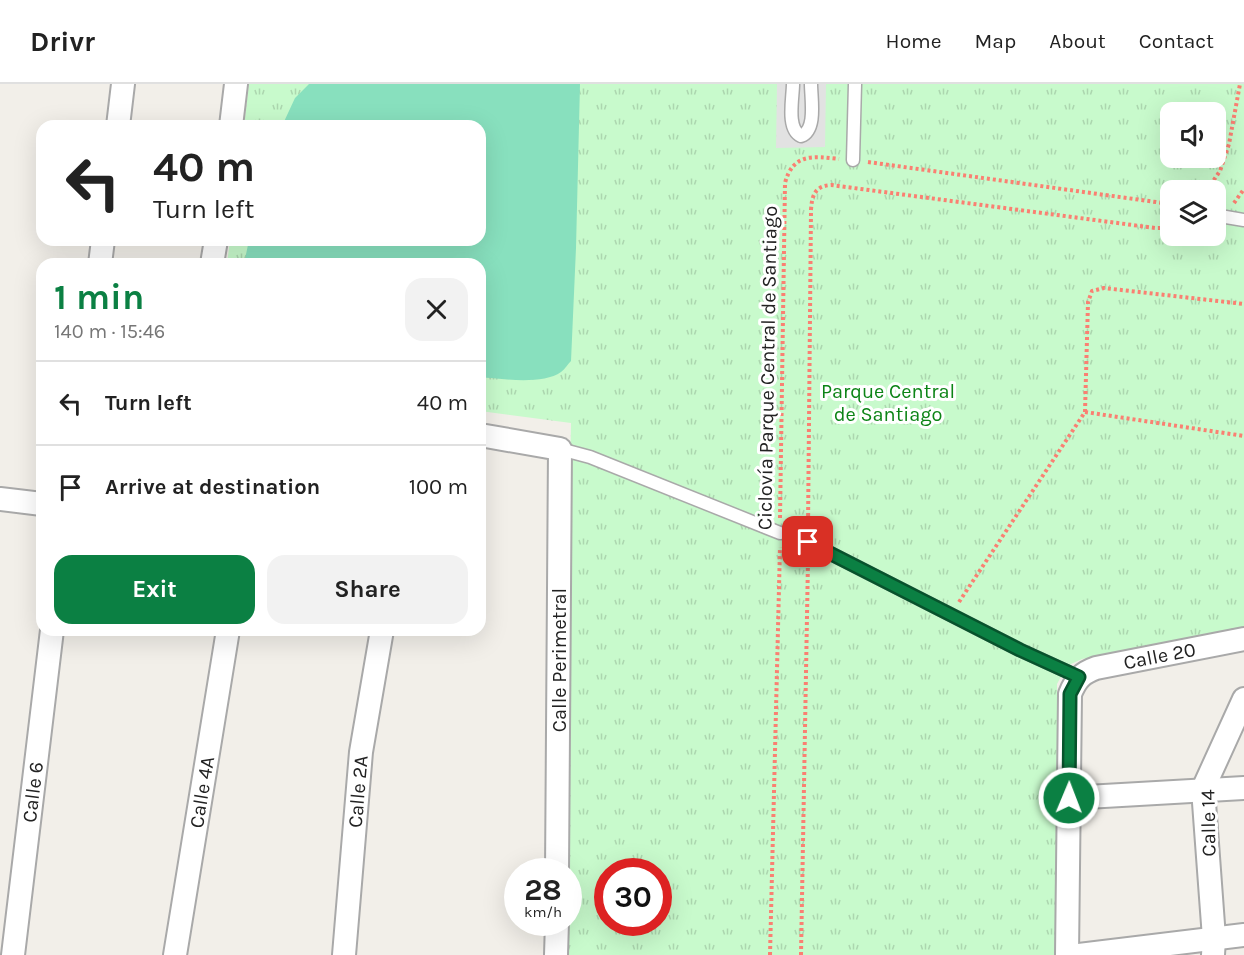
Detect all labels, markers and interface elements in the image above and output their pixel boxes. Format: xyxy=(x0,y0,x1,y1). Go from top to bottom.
text: Drivr xyxy=(30,25,95,58)
text: Home xyxy=(886,29,942,53)
text: Map xyxy=(975,29,1016,53)
text: About xyxy=(1049,29,1106,53)
text: Contact xyxy=(1139,29,1214,53)
map controls xyxy=(1160,102,1226,246)
button: sound xyxy=(1160,102,1226,168)
text: 40 m xyxy=(153,142,255,192)
icon: left xyxy=(54,144,132,222)
button: layers xyxy=(1160,180,1226,246)
text: Turn left xyxy=(153,193,254,225)
street label: Ciclovía Parque Central de Santiago xyxy=(753,206,782,530)
text: 1 min xyxy=(54,276,144,318)
button: close xyxy=(405,278,468,341)
text: 140 m · 15:46 xyxy=(54,320,165,343)
park label: Parque Central de Santiago xyxy=(821,380,955,426)
icon: left xyxy=(54,387,87,420)
text: Turn left xyxy=(105,390,192,416)
text: 40 m xyxy=(417,390,468,416)
icon: arrive xyxy=(54,471,87,504)
text: Arrive at destination xyxy=(105,474,320,500)
text: 100 m xyxy=(409,474,468,500)
pin xyxy=(782,516,833,567)
icon: arrive xyxy=(791,525,824,558)
button: Exit xyxy=(54,555,255,624)
button: Share xyxy=(267,555,468,624)
street label: Calle Perimetral xyxy=(548,588,571,732)
street label: Calle 20 xyxy=(1122,638,1198,674)
street label: Calle 2A xyxy=(344,754,373,829)
street label: Calle 4A xyxy=(185,755,219,830)
street label: Calle 6 xyxy=(18,761,48,824)
position arrow xyxy=(1037,766,1101,830)
street label: Calle 14 xyxy=(1196,789,1221,857)
speed limit sign: 30 xyxy=(594,858,672,936)
text: 28 xyxy=(524,872,562,908)
text: km/h xyxy=(524,903,562,921)

